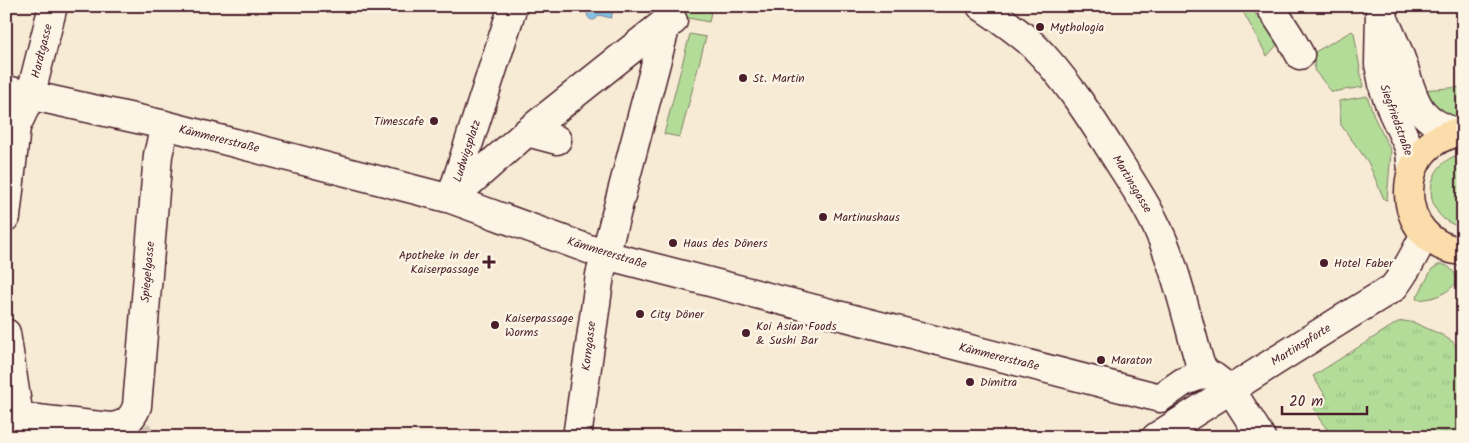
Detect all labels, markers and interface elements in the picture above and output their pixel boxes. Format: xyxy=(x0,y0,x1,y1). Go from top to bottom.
place label: Mythologia xyxy=(1050,18,1105,37)
street label: Hardtgasse xyxy=(26,21,58,80)
marker: Mythologia xyxy=(1034,21,1046,33)
place label: St. Martin xyxy=(753,69,805,88)
marker: St. Martin xyxy=(737,72,749,84)
street label: Siegfriedstraße xyxy=(1374,82,1418,159)
place label: Timescafe xyxy=(374,112,425,131)
marker: Timescafe xyxy=(428,115,440,127)
street label: Ludwigsplatz xyxy=(448,117,486,185)
street label: Kämmererstraße xyxy=(177,120,262,158)
street label: Martinsgasse xyxy=(1107,151,1157,217)
place label: Martinushaus xyxy=(833,208,900,227)
marker: Martinushaus xyxy=(817,211,829,223)
street label: Kämmererstraße xyxy=(565,232,650,274)
place label: Haus des Döners xyxy=(683,234,768,253)
marker: Haus des Döners xyxy=(667,237,679,249)
street label: Spiegelgasse xyxy=(136,240,160,303)
place label: Apotheke in der Kaiserpassage xyxy=(399,246,480,279)
place label: Hotel Faber xyxy=(1334,254,1394,273)
marker: Apotheke in der Kaiserpassage xyxy=(483,256,495,268)
marker: Hotel Faber xyxy=(1318,257,1330,269)
place label: City Döner xyxy=(650,305,705,324)
marker: City Döner xyxy=(634,308,646,320)
place label: Kaiserpassage Worms xyxy=(505,309,574,342)
place label: Koi Asian Foods & Sushi Bar xyxy=(756,317,837,350)
marker: Kaiserpassage Worms xyxy=(489,319,501,331)
street label: Martinspforte xyxy=(1267,319,1335,371)
street label: Korngasse xyxy=(577,320,602,372)
marker: Koi Asian Foods & Sushi Bar xyxy=(740,327,752,339)
street label: Kämmererstraße xyxy=(957,338,1042,376)
place label: Maraton xyxy=(1111,351,1152,370)
marker: Maraton xyxy=(1095,354,1107,366)
place label: Dimitra xyxy=(980,373,1018,392)
marker: Dimitra xyxy=(964,376,976,388)
scale bar xyxy=(1282,383,1366,415)
text: 20 m xyxy=(1289,390,1323,414)

